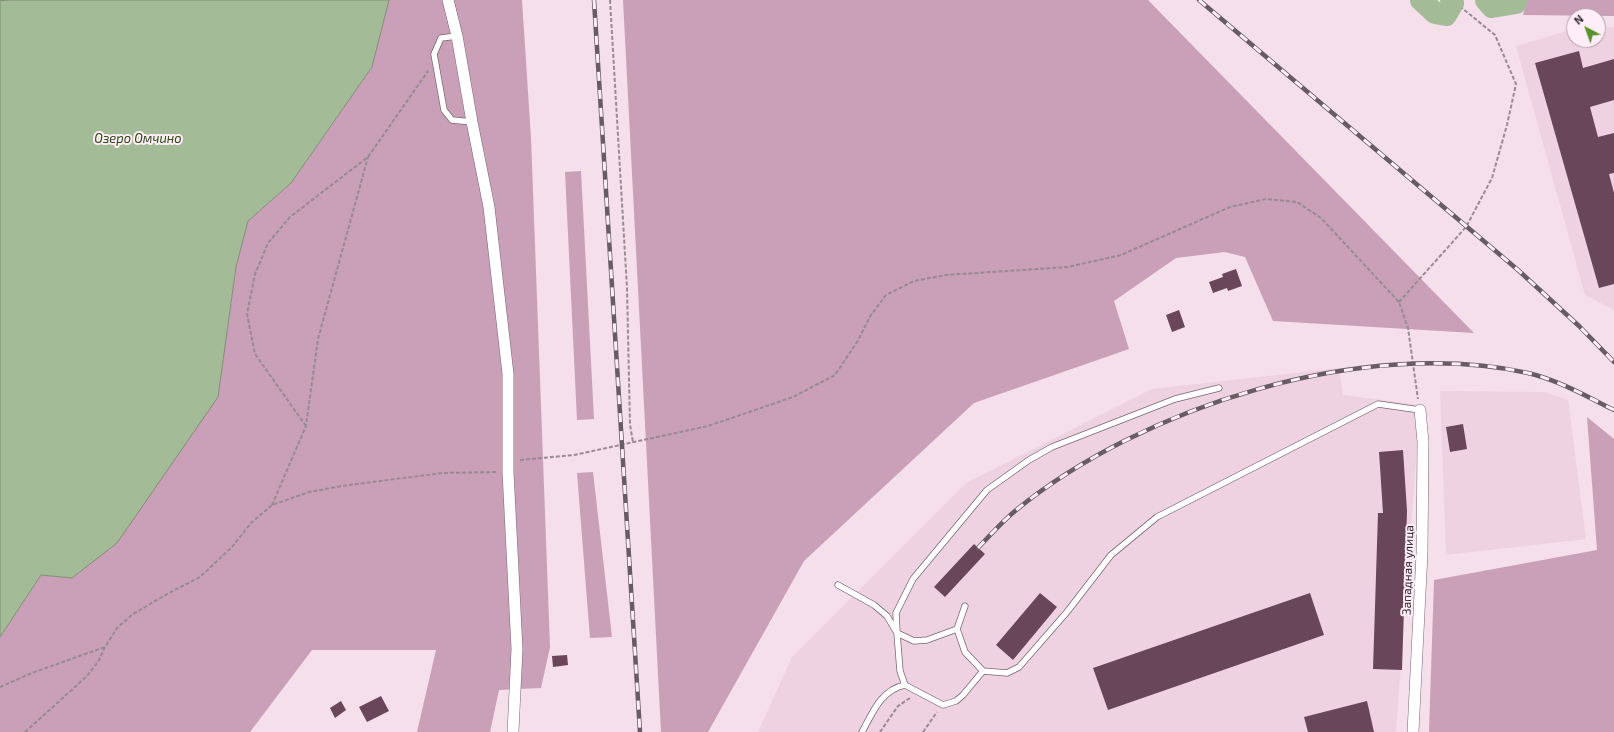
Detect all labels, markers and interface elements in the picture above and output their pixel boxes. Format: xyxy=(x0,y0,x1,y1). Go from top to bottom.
north arrow xyxy=(1566,8,1606,48)
text: N xyxy=(1571,12,1586,27)
water label: Озеро Омчино xyxy=(94,131,182,147)
street label: Западная улица xyxy=(1399,525,1417,615)

